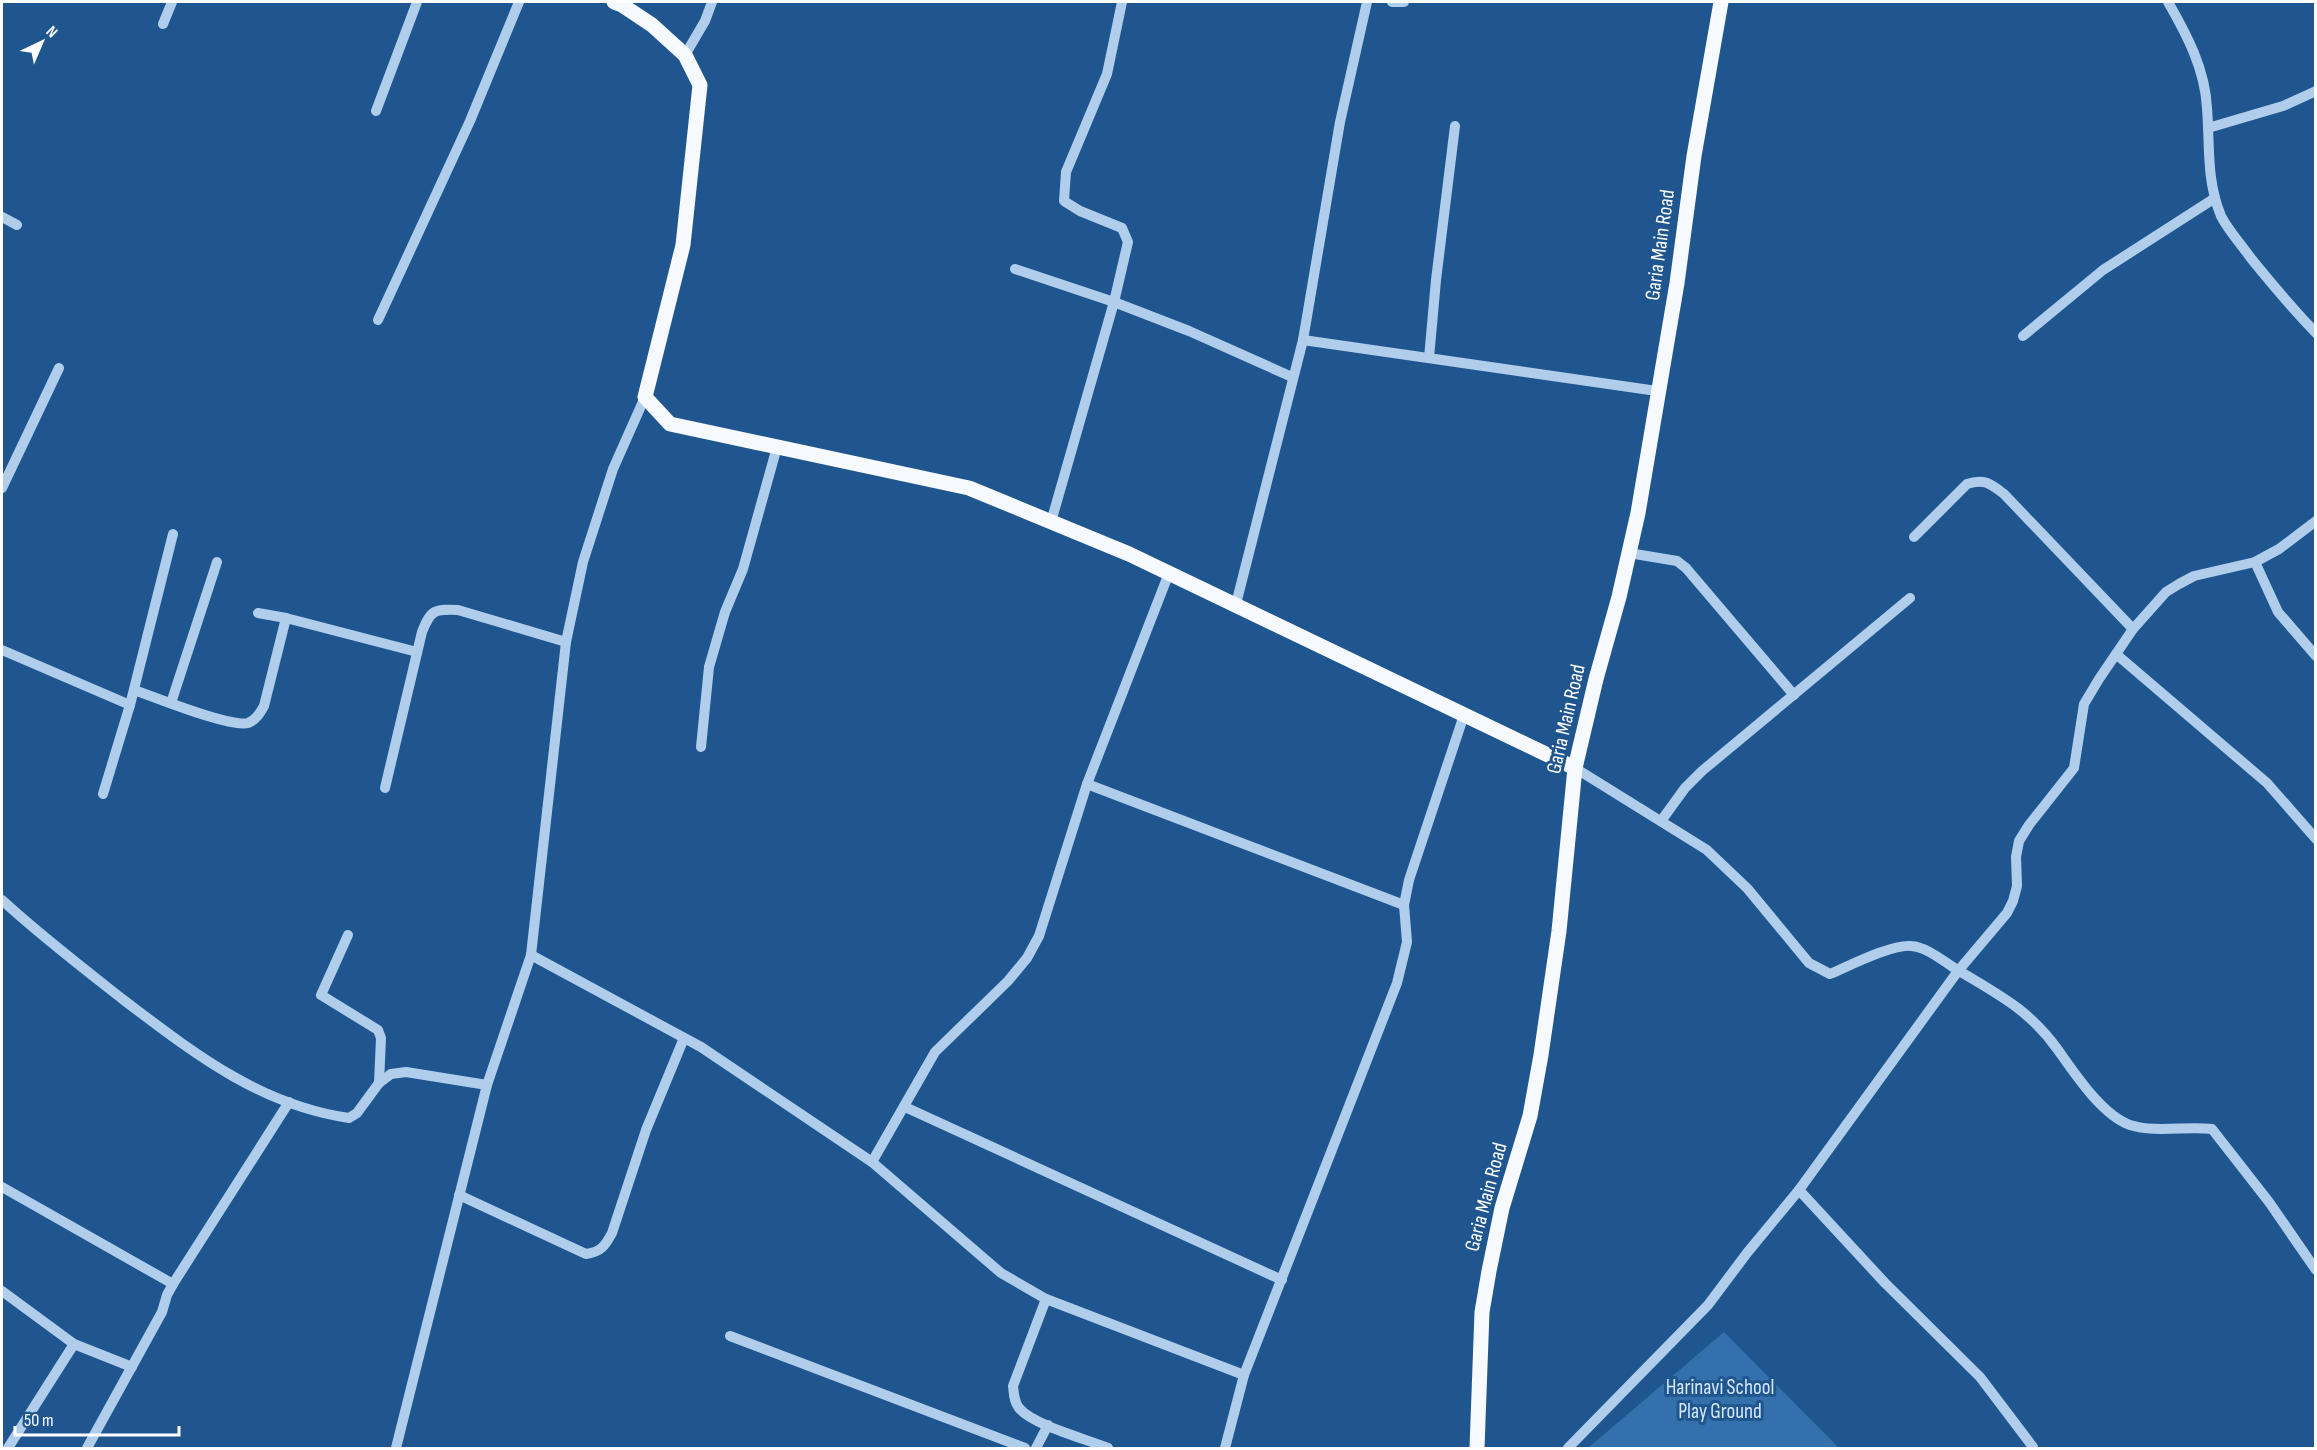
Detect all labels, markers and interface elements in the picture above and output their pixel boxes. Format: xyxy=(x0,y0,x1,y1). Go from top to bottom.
north arrow xyxy=(12,12,72,72)
text: N xyxy=(42,22,61,42)
street label: Garia Main Road xyxy=(1640,188,1680,302)
street label: Garia Main Road xyxy=(1541,662,1591,776)
street label: Garia Main Road xyxy=(1459,1140,1513,1254)
park label: Harinavi School Play Ground xyxy=(1666,1375,1774,1424)
scale bar xyxy=(15,1399,178,1437)
text: 50 m xyxy=(24,1410,54,1431)

